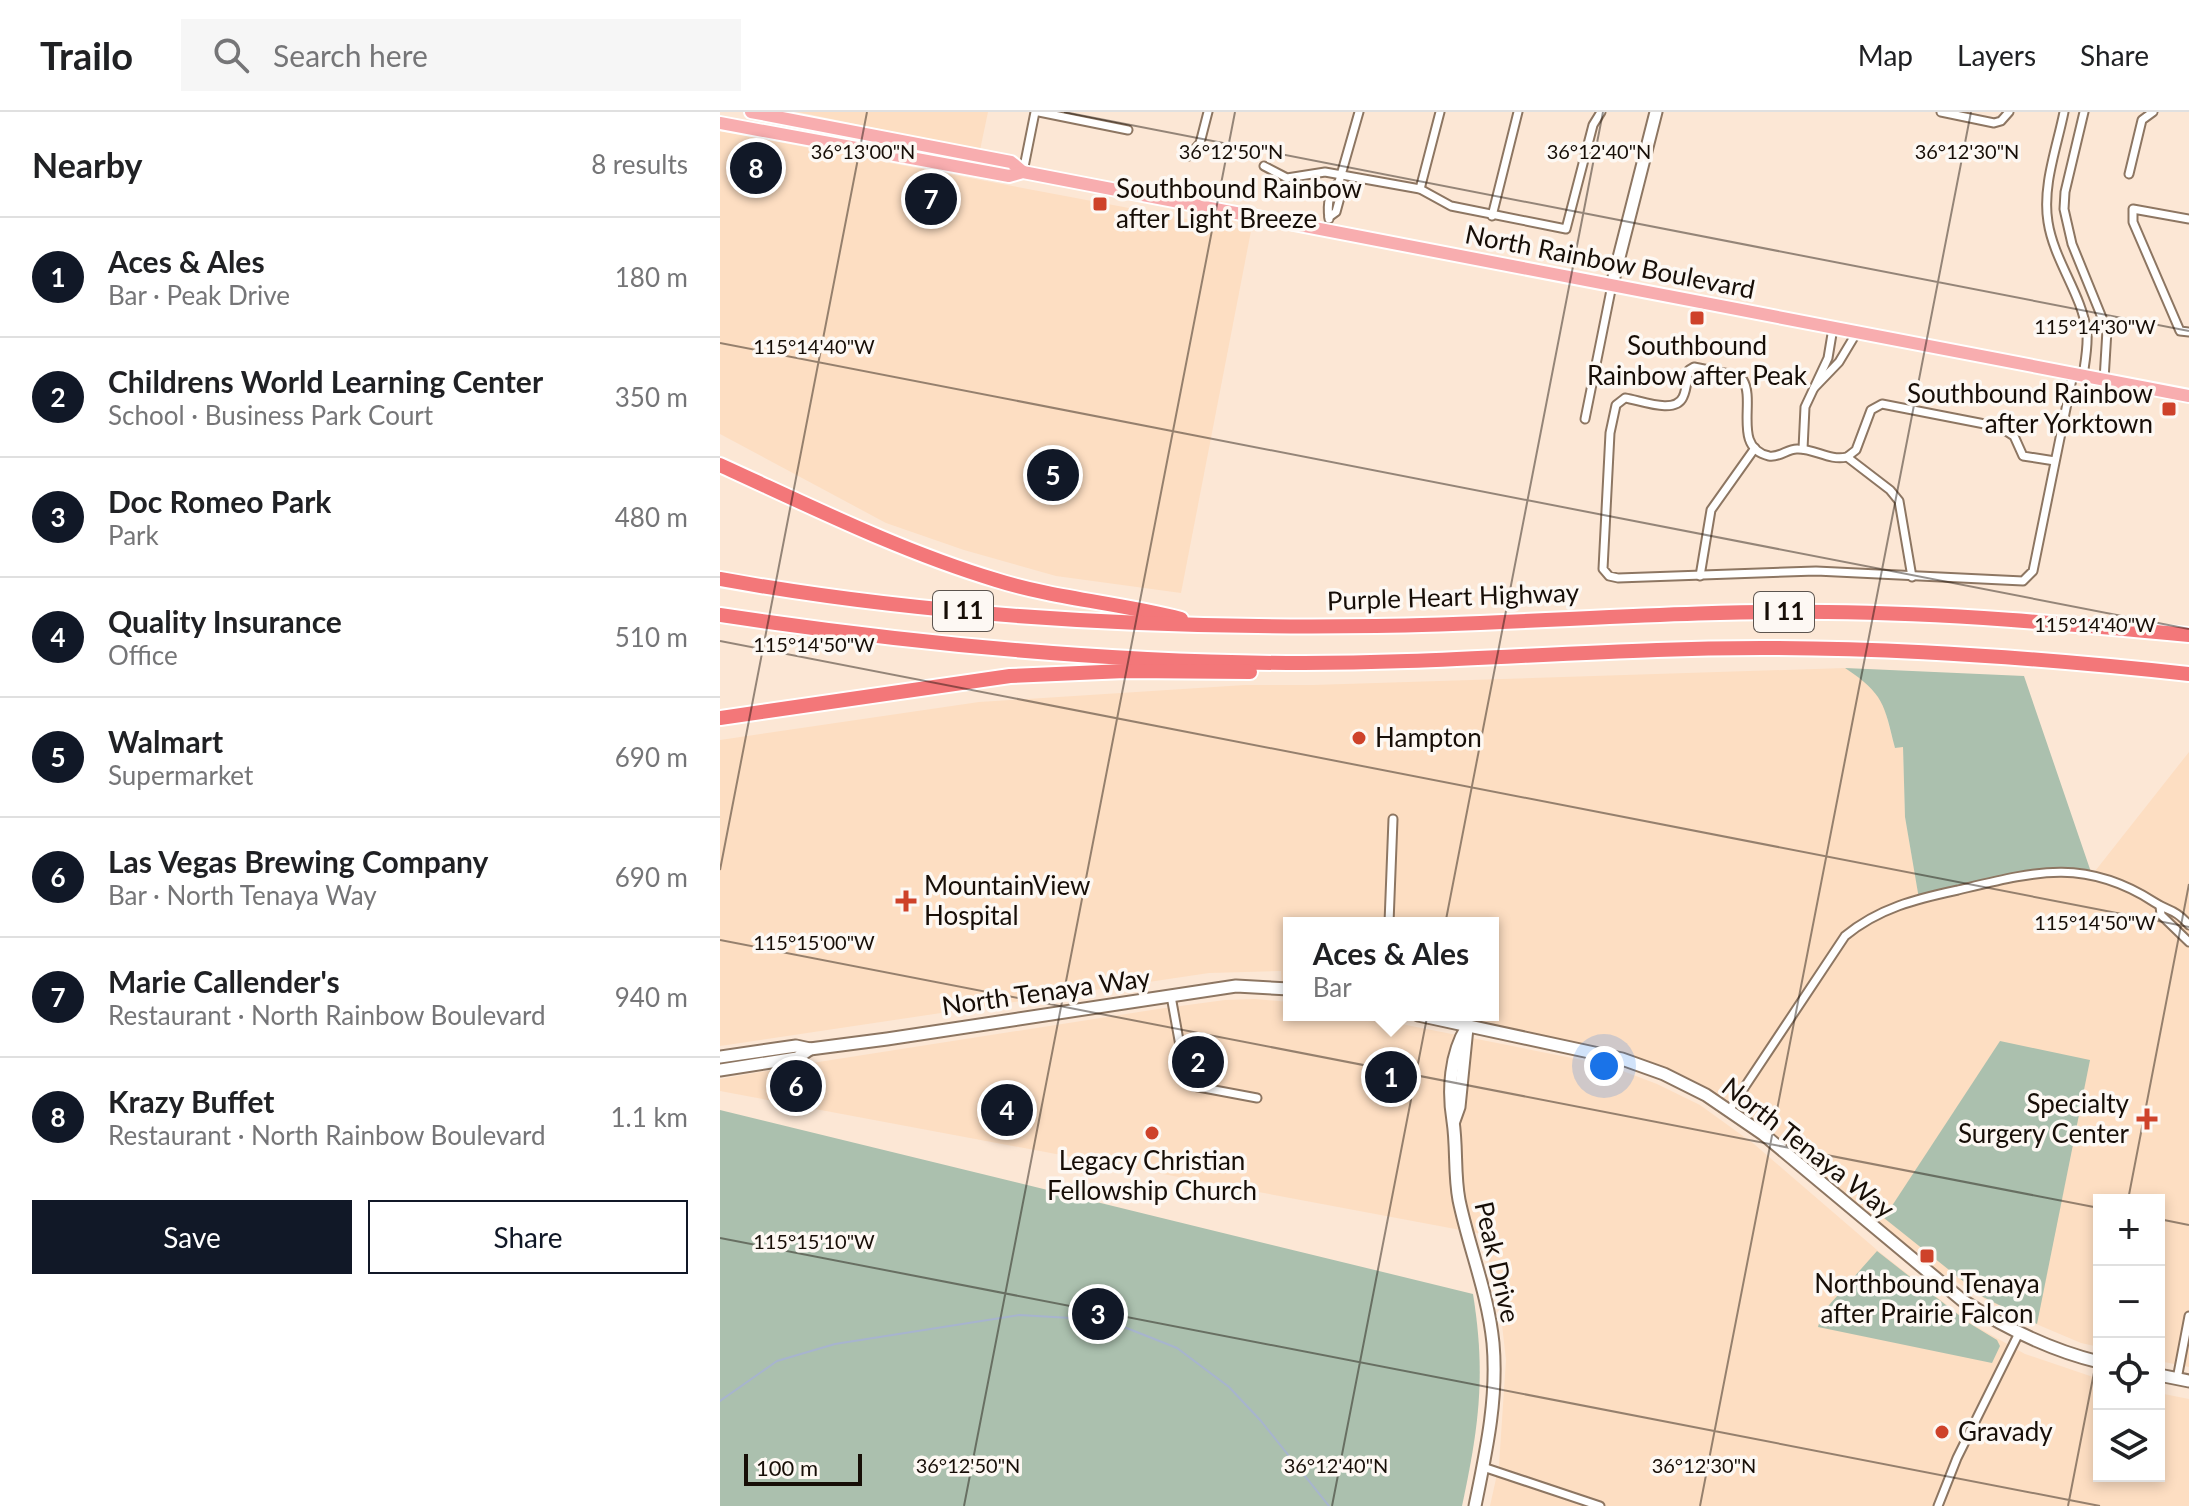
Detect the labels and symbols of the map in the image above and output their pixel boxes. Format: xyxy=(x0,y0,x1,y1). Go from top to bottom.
pin: 8 xyxy=(730,138,782,198)
text: 36°13'00"N xyxy=(811,139,915,163)
text: 36°12'50"N xyxy=(1179,139,1283,163)
text: 36°12'40"N xyxy=(1547,139,1651,163)
text: 36°12'30"N xyxy=(1915,139,2019,163)
pin: 7 xyxy=(905,169,957,229)
place label: Southbound Rainbow after Light Breeze xyxy=(1116,172,1362,234)
marker: Southbound Rainbow after Light Breeze xyxy=(1091,195,1109,213)
street label: North Rainbow Boulevard xyxy=(1463,217,1758,305)
marker: Southbound Rainbow after Peak xyxy=(1688,309,1706,327)
text: 115°14'30"W xyxy=(2034,314,2156,338)
place label: Southbound Rainbow after Peak xyxy=(1587,329,1808,391)
text: 115°14'40"W xyxy=(753,334,875,358)
place label: Southbound Rainbow after Yorktown xyxy=(1907,377,2153,439)
marker: Southbound Rainbow after Yorktown xyxy=(2160,400,2178,418)
pin: 5 xyxy=(1027,445,1079,505)
street label: Purple Heart Highway xyxy=(1326,576,1580,616)
road number: I 11 xyxy=(933,591,993,631)
road number: I 11 xyxy=(1754,592,1814,632)
text: 115°14'40"W xyxy=(2034,612,2156,636)
text: 115°14'50"W xyxy=(753,632,875,656)
place label: Hampton xyxy=(1375,721,1482,753)
marker: Hampton xyxy=(1350,729,1368,747)
place label: MountainView Hospital xyxy=(924,869,1090,931)
marker: MountainView Hospital xyxy=(895,890,917,912)
text: 115°14'50"W xyxy=(2034,910,2156,934)
text: 115°15'00"W xyxy=(753,930,875,954)
street label: North Tenaya Way xyxy=(940,960,1153,1021)
pin: 2 xyxy=(1172,1032,1224,1092)
your location xyxy=(1584,1046,1624,1086)
pin: 1 xyxy=(1365,1047,1417,1107)
pin: 6 xyxy=(770,1056,822,1116)
street label: North Tenaya Way xyxy=(1716,1070,1902,1225)
pin: 4 xyxy=(981,1080,1033,1140)
place label: Specialty Surgery Center xyxy=(1958,1087,2130,1149)
marker: Specialty Surgery Center xyxy=(2136,1108,2158,1130)
marker: Legacy Christian Fellowship Church xyxy=(1143,1124,1161,1142)
place label: Legacy Christian Fellowship Church xyxy=(1047,1144,1257,1206)
street label: Peak Drive xyxy=(1469,1198,1527,1326)
text: 115°15'10"W xyxy=(753,1229,875,1253)
marker: Northbound Tenaya after Prairie Falcon xyxy=(1918,1247,1936,1265)
place label: Northbound Tenaya after Prairie Falcon xyxy=(1814,1267,2040,1329)
pin: 3 xyxy=(1072,1284,1124,1344)
place label: Gravady xyxy=(1958,1415,2053,1447)
marker: Gravady xyxy=(1933,1423,1951,1441)
scale bar xyxy=(744,1450,862,1486)
text: 36°12'50"N xyxy=(916,1453,1020,1477)
text: 36°12'40"N xyxy=(1284,1453,1388,1477)
text: 36°12'30"N xyxy=(1652,1453,1756,1477)

